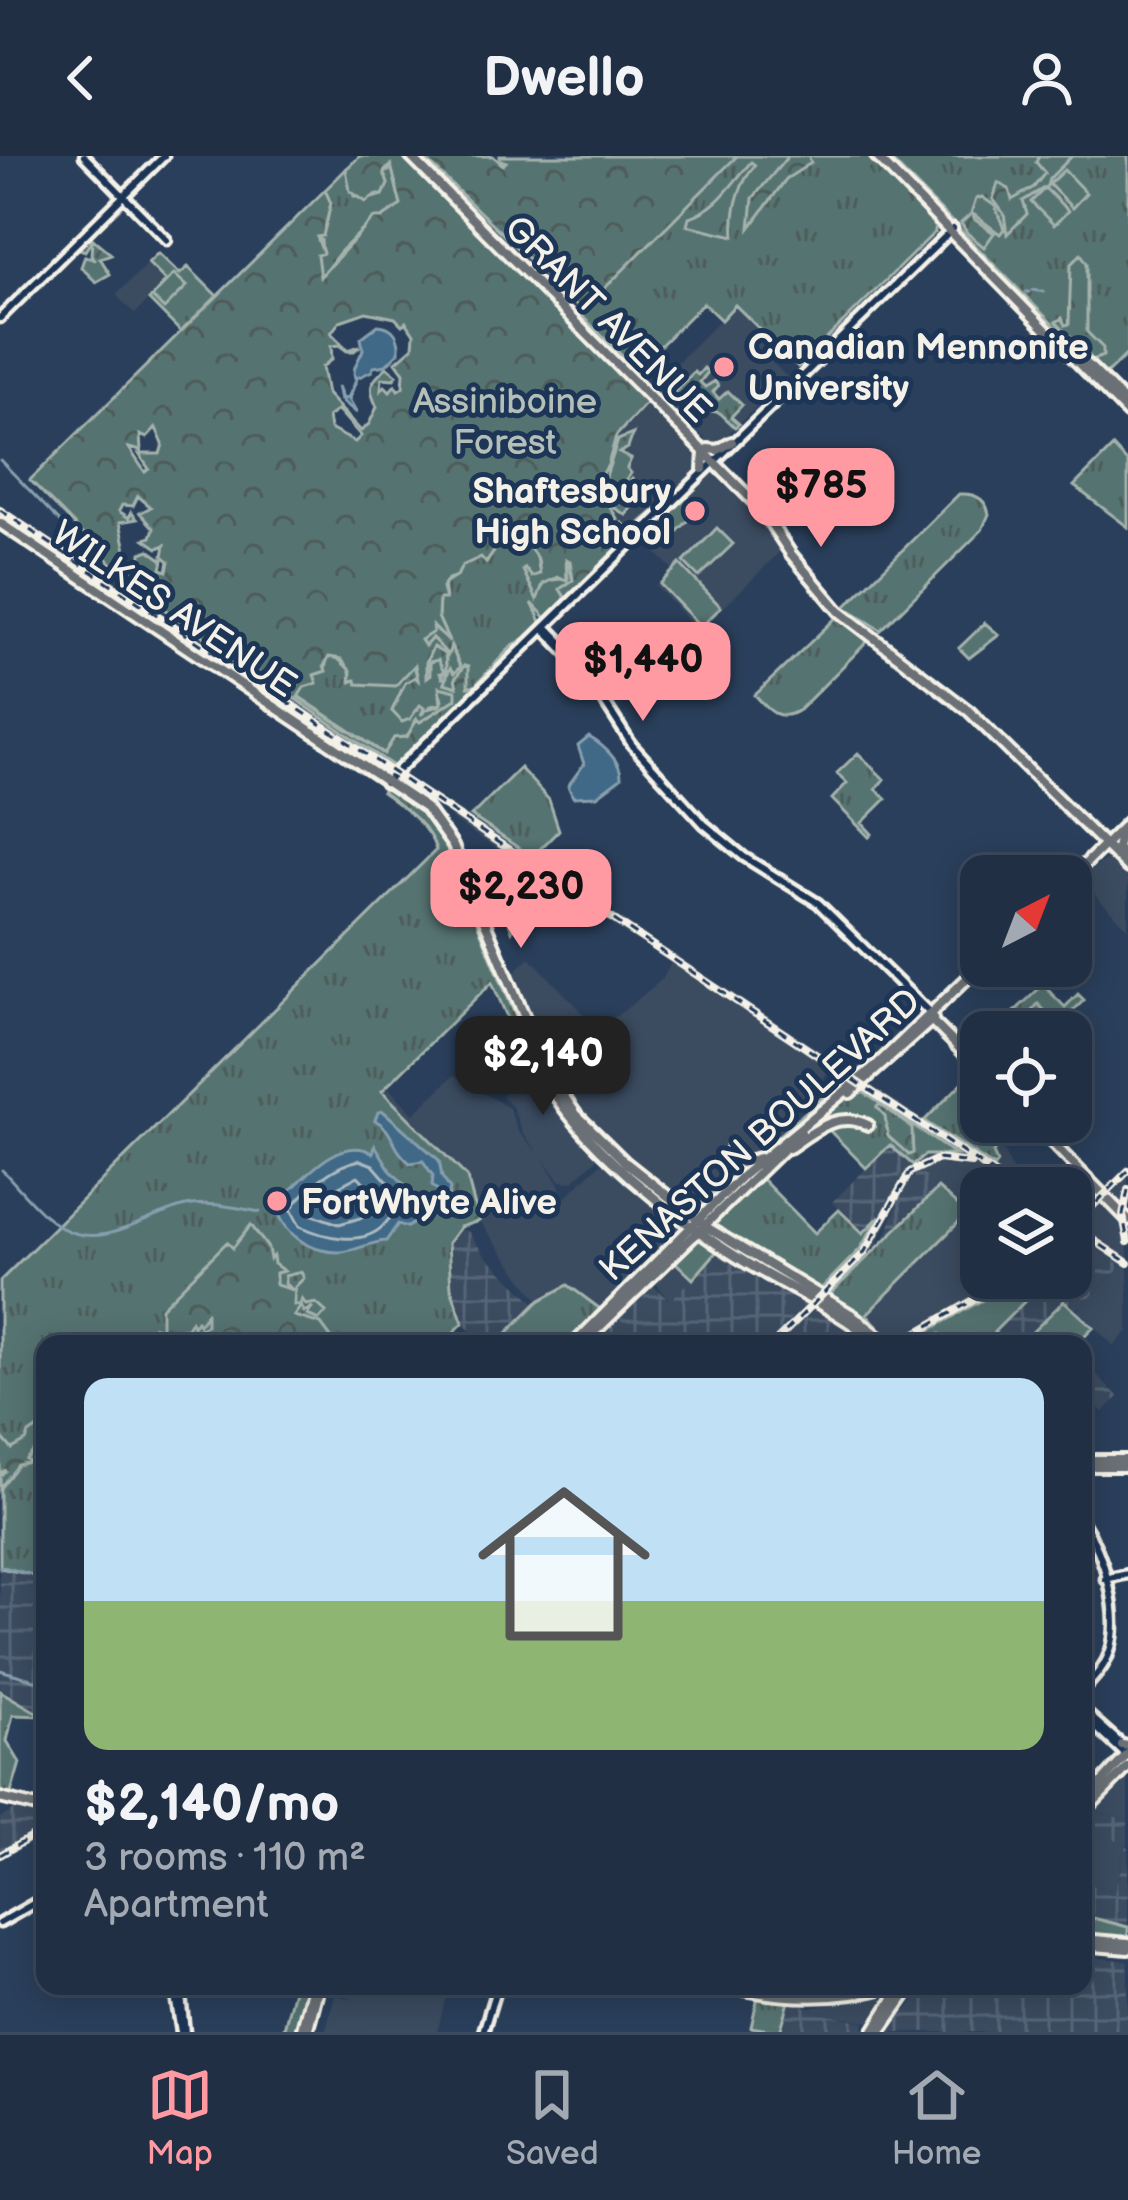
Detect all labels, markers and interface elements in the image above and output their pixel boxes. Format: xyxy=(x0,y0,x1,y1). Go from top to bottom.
icon: back xyxy=(48,45,114,111)
icon: person xyxy=(1014,45,1080,111)
text: Dwello xyxy=(483,46,645,111)
street label: GRANT AVENUE xyxy=(495,207,720,432)
place label: Canadian Mennonite University xyxy=(748,327,1089,411)
marker: Canadian Mennonite University xyxy=(711,354,737,380)
park label: Assiniboine Forest xyxy=(413,381,597,465)
pin: $785 xyxy=(750,448,892,550)
text: $785 xyxy=(774,463,868,510)
place label: Shaftesbury High School xyxy=(473,471,672,555)
marker: Shaftesbury High School xyxy=(682,498,708,524)
street label: WILKES AVENUE xyxy=(43,513,304,708)
pin: $1,440 xyxy=(545,622,741,724)
text: $1,440 xyxy=(582,637,704,684)
pin: $2,230 xyxy=(423,849,619,951)
north arrow xyxy=(960,855,1092,987)
map controls xyxy=(960,855,1092,1299)
text: $2,230 xyxy=(457,864,585,911)
street label: KENASTON BOULEVARD xyxy=(591,980,930,1291)
button: locate xyxy=(960,1011,1092,1143)
pin: $2,140 xyxy=(445,1016,641,1118)
text: $2,140 xyxy=(482,1031,604,1078)
button: layers xyxy=(960,1167,1092,1299)
place label: FortWhyte Alive xyxy=(301,1182,557,1225)
marker: FortWhyte Alive xyxy=(264,1188,290,1214)
icon: home xyxy=(456,1456,672,1672)
text: $2,140/mo xyxy=(84,1774,339,1835)
text: 3 rooms · 110 m² xyxy=(84,1835,366,1882)
text: Apartment xyxy=(84,1882,268,1929)
tab: Map xyxy=(147,2062,213,2174)
tab: Saved xyxy=(506,2062,599,2174)
tab: Home xyxy=(892,2062,981,2174)

